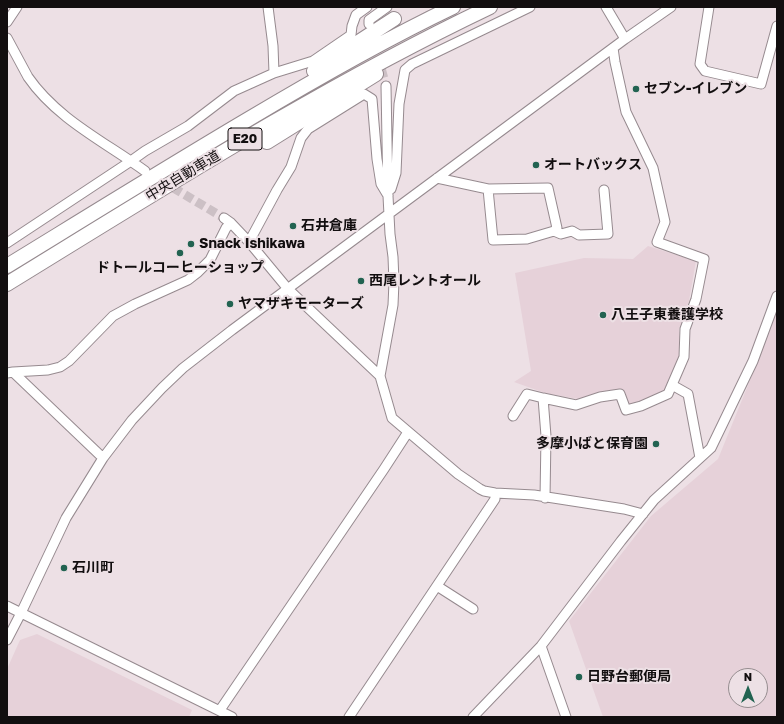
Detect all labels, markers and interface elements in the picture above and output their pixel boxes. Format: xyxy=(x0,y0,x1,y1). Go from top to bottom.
place label: セブン-イレブン xyxy=(644,81,747,97)
marker: セブン-イレブン xyxy=(631,84,641,94)
road number: E20 xyxy=(228,128,262,150)
street label: 中央自動車道 xyxy=(143,147,223,205)
place label: オートバックス xyxy=(544,157,642,173)
marker: オートバックス xyxy=(531,160,541,170)
place label: 石井倉庫 xyxy=(301,218,357,234)
marker: 石井倉庫 xyxy=(288,221,298,231)
place label: Snack Ishikawa xyxy=(199,236,305,252)
marker: Snack Ishikawa xyxy=(186,239,196,249)
marker: ドトールコーヒーショップ xyxy=(175,248,185,258)
place label: ドトールコーヒーショップ xyxy=(96,260,264,276)
place label: 西尾レントオール xyxy=(369,273,481,289)
marker: 西尾レントオール xyxy=(356,276,366,286)
place label: ヤマザキモーターズ xyxy=(238,296,364,312)
marker: ヤマザキモーターズ xyxy=(225,299,235,309)
place label: 八王子東養護学校 xyxy=(611,307,723,323)
marker: 八王子東養護学校 xyxy=(598,310,608,320)
place label: 多摩小ばと保育園 xyxy=(536,436,648,452)
marker: 多摩小ばと保育園 xyxy=(651,439,661,449)
place label: 石川町 xyxy=(72,560,114,576)
marker: 石川町 xyxy=(59,563,69,573)
north arrow xyxy=(728,668,768,708)
place label: 日野台郵便局 xyxy=(587,669,671,685)
text: N xyxy=(744,670,752,683)
marker: 日野台郵便局 xyxy=(574,672,584,682)

